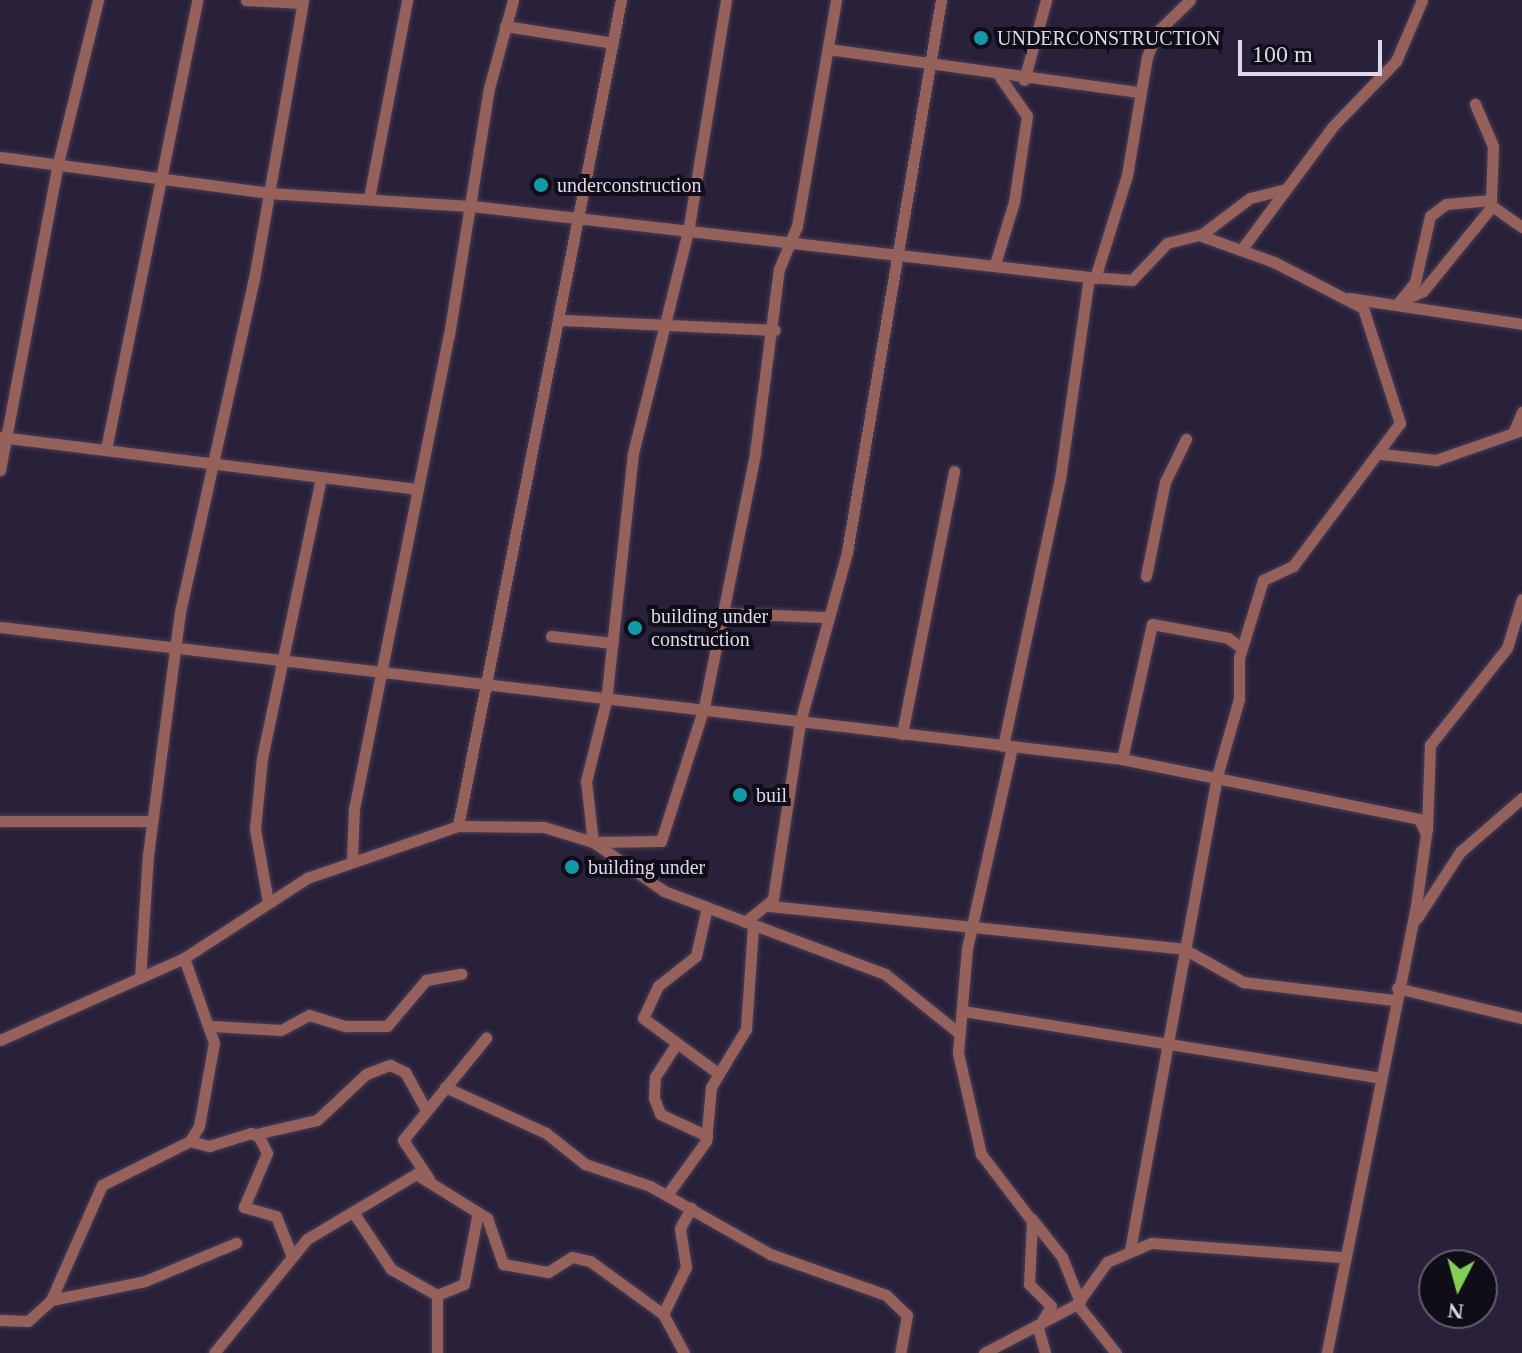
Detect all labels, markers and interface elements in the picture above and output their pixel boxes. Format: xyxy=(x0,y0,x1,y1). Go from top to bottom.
scale bar xyxy=(1242,24,1386,74)
place label: UNDERCONSTRUCTION xyxy=(997,26,1220,50)
marker: UNDERCONSTRUCTION xyxy=(972,29,990,47)
text: 100 m xyxy=(1252,41,1313,67)
place label: underconstruction xyxy=(557,173,701,197)
marker: underconstruction xyxy=(532,176,550,194)
place label: building under construction xyxy=(651,604,768,651)
marker: building under construction xyxy=(626,619,644,637)
place label: buil xyxy=(756,783,787,807)
marker: buil xyxy=(731,786,749,804)
place label: building under xyxy=(588,855,705,879)
marker: building under xyxy=(563,858,581,876)
north arrow xyxy=(1418,1249,1498,1329)
text: N xyxy=(1446,1298,1465,1325)

